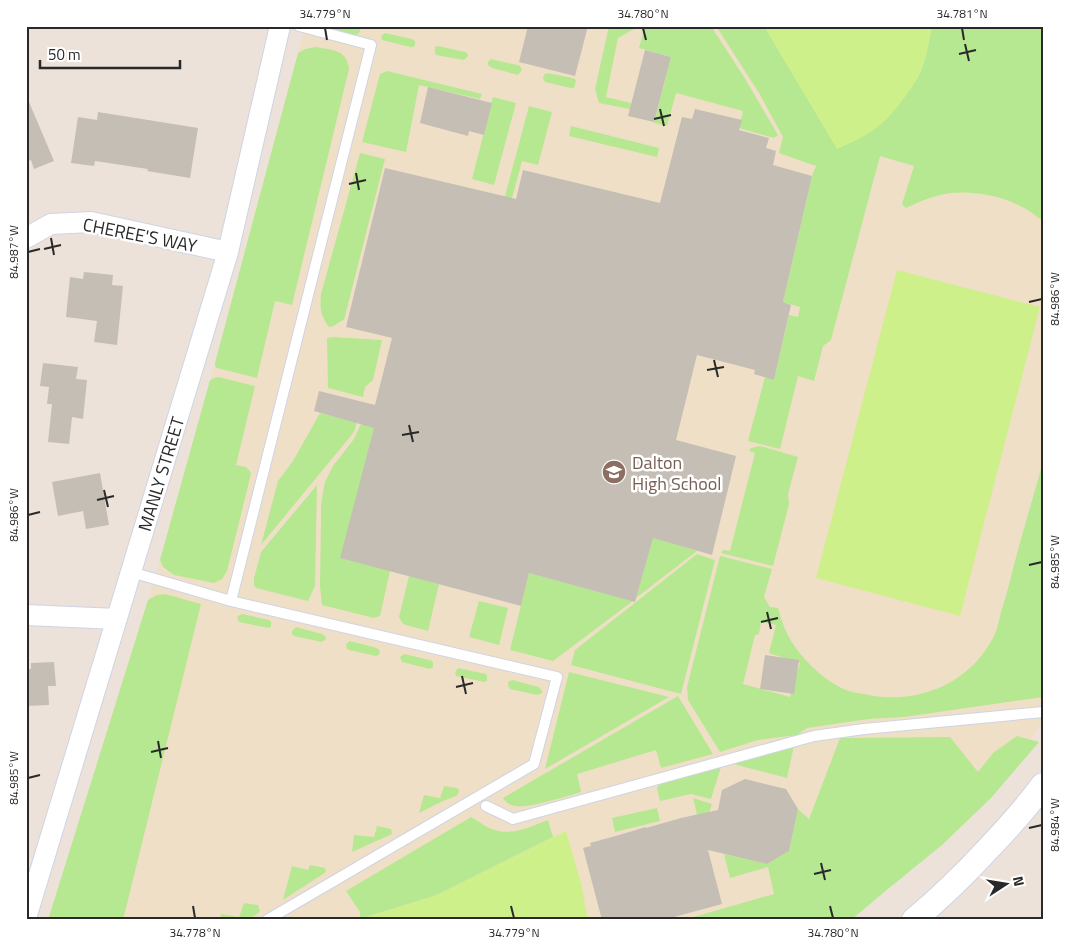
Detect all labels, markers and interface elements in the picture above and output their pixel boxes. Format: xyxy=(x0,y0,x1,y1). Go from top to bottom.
text: 34.779°N xyxy=(299,4,351,23)
text: 34.780°N xyxy=(617,4,669,23)
text: 34.781°N xyxy=(936,4,988,23)
scale bar xyxy=(40,38,180,70)
text: 50 m xyxy=(48,43,81,66)
street label: CHEREE'S WAY xyxy=(81,211,200,259)
text: 84.987°W xyxy=(4,225,23,279)
text: 84.986°W xyxy=(1045,272,1064,326)
street label: MANLY STREET xyxy=(131,413,191,535)
place label: Dalton High School xyxy=(632,449,721,497)
school or university icon: Dalton High School xyxy=(601,459,627,485)
text: 84.986°W xyxy=(4,488,23,542)
text: 84.985°W xyxy=(1045,535,1064,589)
text: 84.985°W xyxy=(4,751,23,805)
text: 84.984°W xyxy=(1045,798,1064,852)
north arrow xyxy=(982,858,1032,908)
text: N xyxy=(1008,874,1030,888)
text: 34.778°N xyxy=(169,923,221,942)
text: 34.779°N xyxy=(488,923,540,942)
text: 34.780°N xyxy=(807,923,859,942)

